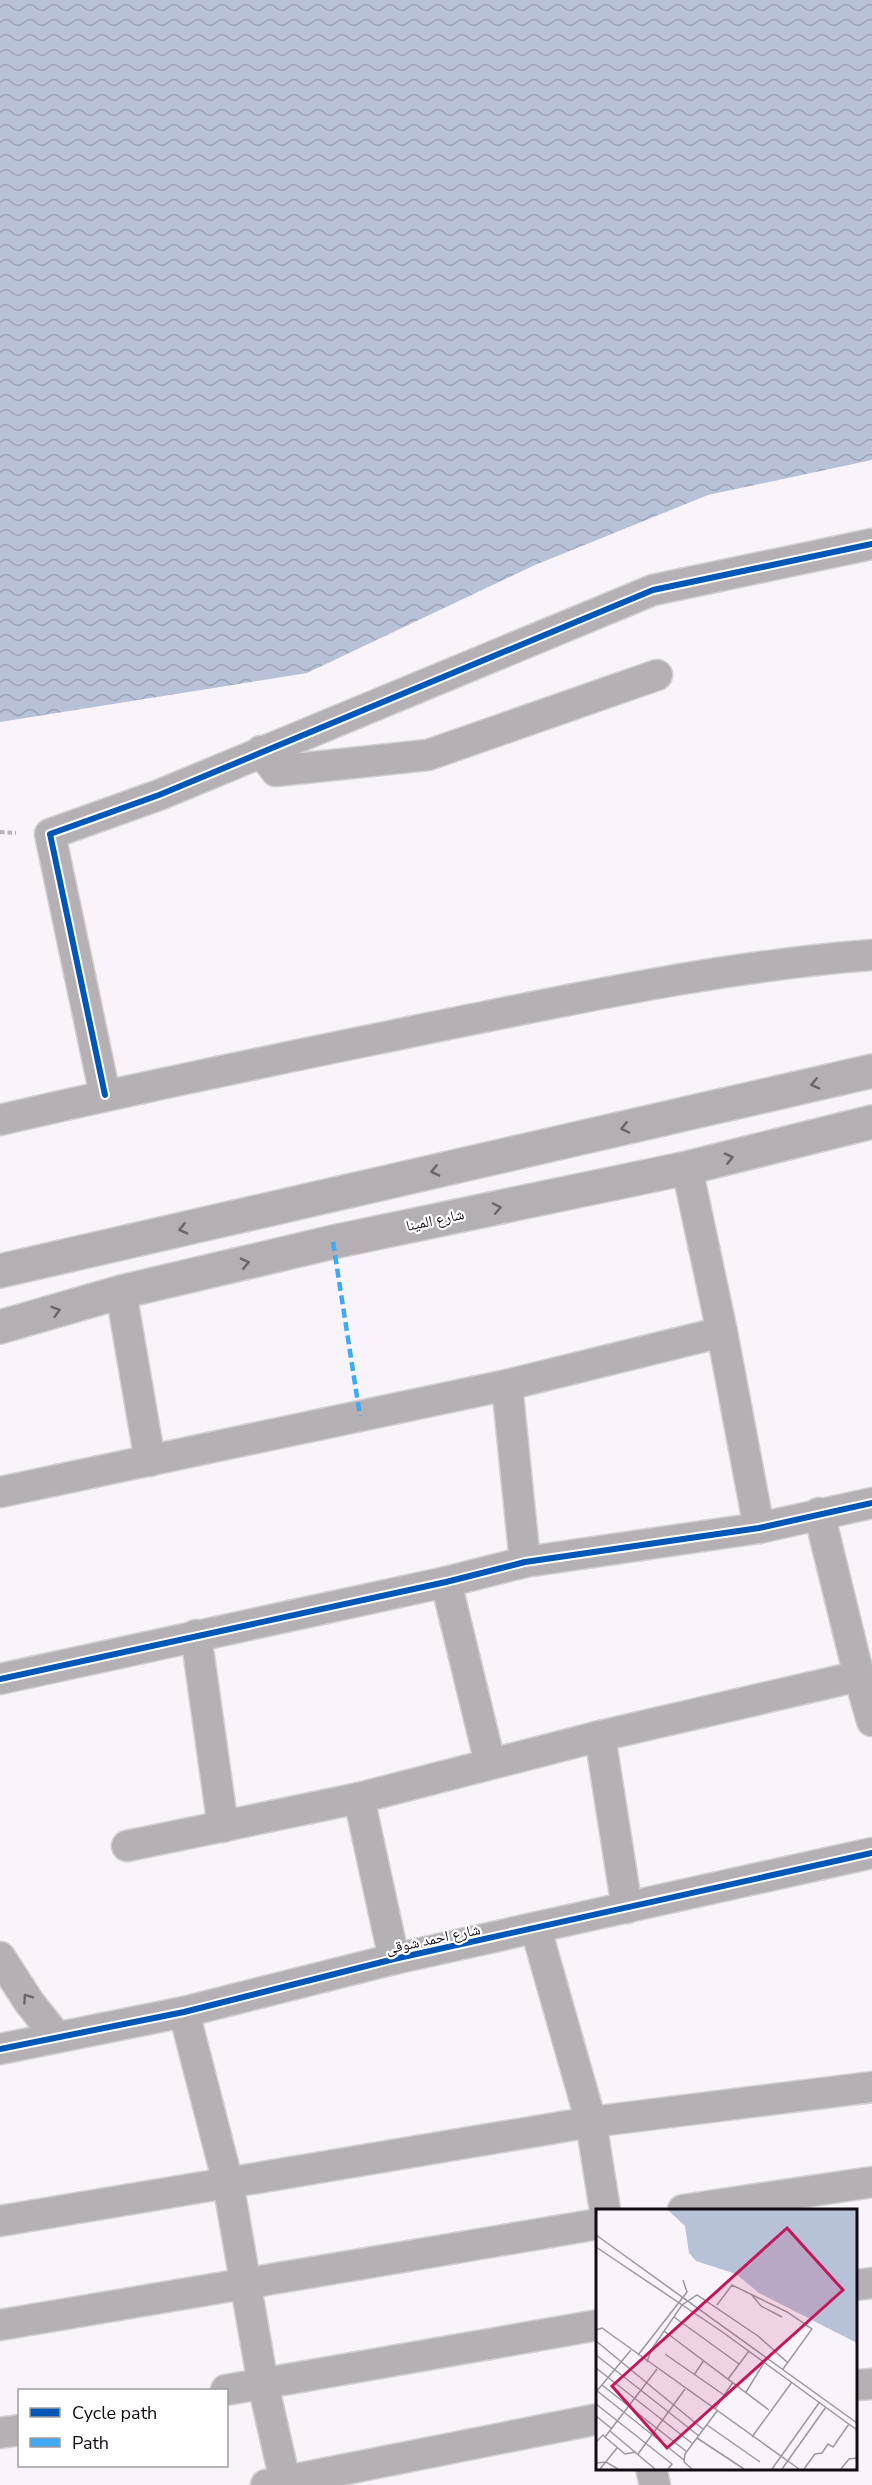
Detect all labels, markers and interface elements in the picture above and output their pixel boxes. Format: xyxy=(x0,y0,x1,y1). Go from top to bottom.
one-way arrow xyxy=(810,1077,820,1090)
one-way arrow xyxy=(620,1120,630,1133)
one-way arrow xyxy=(724,1152,734,1165)
one-way arrow xyxy=(430,1164,440,1177)
one-way arrow xyxy=(492,1202,502,1215)
street label: شارع المينا xyxy=(404,1204,466,1236)
one-way arrow xyxy=(179,1222,189,1235)
one-way arrow xyxy=(240,1257,250,1270)
one-way arrow xyxy=(50,1306,61,1318)
street label: شارع احمد شوقى xyxy=(384,1919,482,1959)
one-way arrow xyxy=(23,1994,34,2005)
inset map xyxy=(596,2209,857,2470)
legend xyxy=(18,2389,228,2467)
text: Cycle path xyxy=(72,2401,157,2425)
text: Path xyxy=(72,2431,109,2455)

